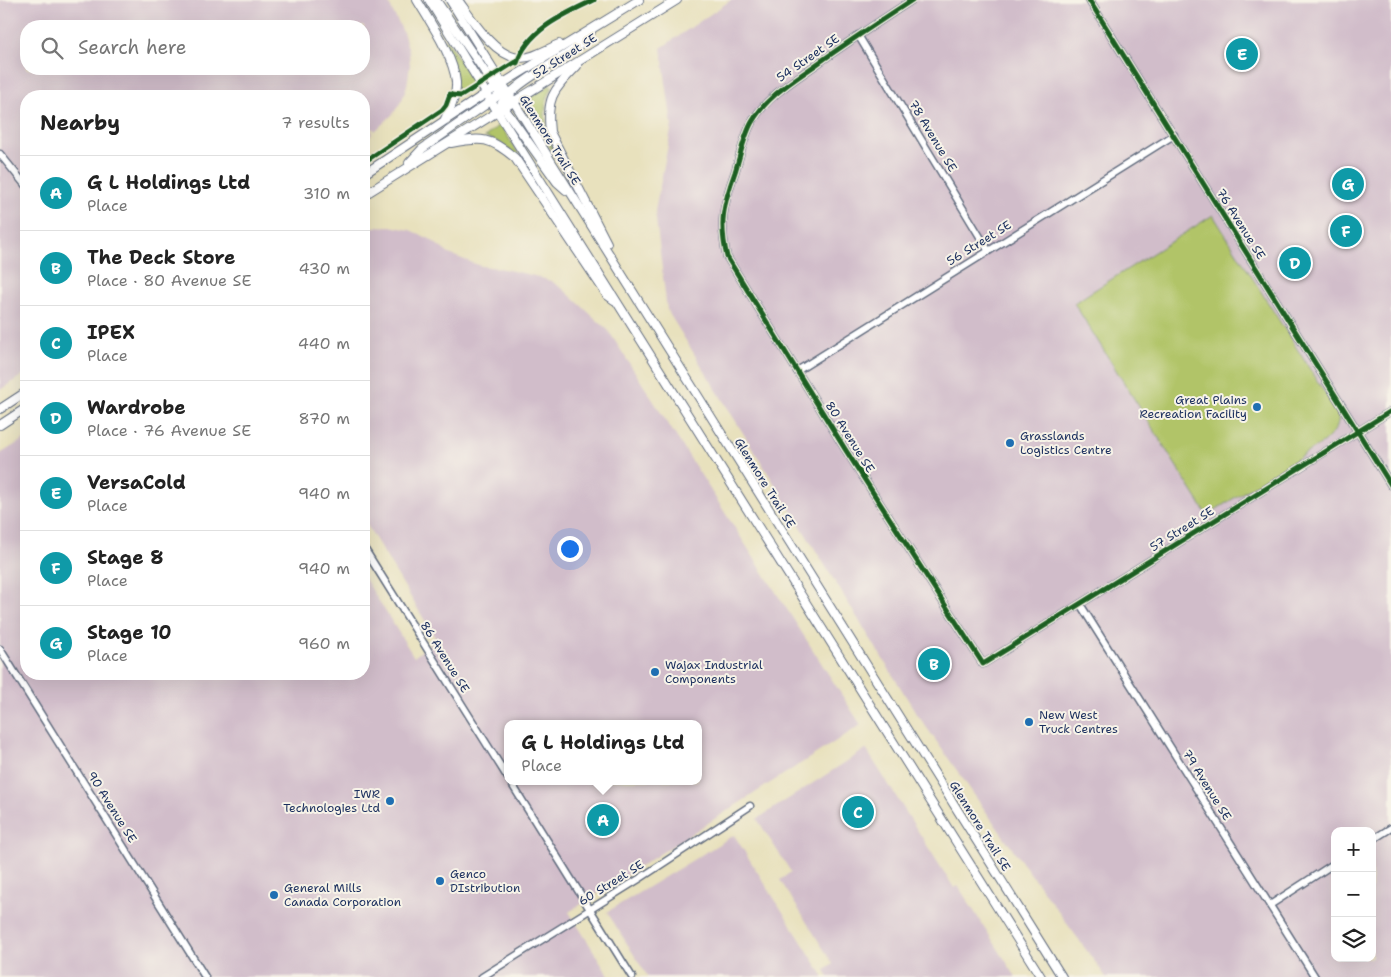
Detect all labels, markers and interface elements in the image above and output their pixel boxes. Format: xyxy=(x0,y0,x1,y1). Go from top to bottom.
search box xyxy=(20,20,370,75)
street label: 52 Street SE xyxy=(530,30,600,82)
street label: 54 Street SE xyxy=(773,30,843,86)
icon: search xyxy=(38,34,66,62)
text: Search here xyxy=(78,35,187,60)
pin: E xyxy=(1226,35,1258,73)
street label: Glenmore Trail SE xyxy=(516,92,584,188)
street label: 78 Avenue SE xyxy=(905,97,961,175)
text: Nearby xyxy=(40,109,120,137)
text: 7 results xyxy=(281,112,350,133)
pin: G xyxy=(1332,165,1364,203)
text: G L Holdings Ltd xyxy=(87,170,250,195)
text: A xyxy=(50,183,62,204)
text: 310 m xyxy=(303,183,350,204)
street label: 76 Avenue SE xyxy=(1213,185,1269,263)
text: Place xyxy=(87,195,128,216)
pin: F xyxy=(1330,212,1362,250)
street label: 56 Street SE xyxy=(944,217,1014,269)
pin: D xyxy=(1279,244,1311,282)
text: The Deck Store xyxy=(87,245,235,270)
text: B xyxy=(51,258,61,279)
text: 430 m xyxy=(299,258,350,279)
text: Place · 80 Avenue SE xyxy=(87,270,251,291)
text: IPEX xyxy=(87,320,135,345)
text: C xyxy=(51,333,61,354)
text: 440 m xyxy=(298,333,350,354)
text: Place xyxy=(87,345,128,366)
place label: Great Plains Recreation Facility xyxy=(1139,392,1247,422)
text: Wardrobe xyxy=(87,395,186,420)
street label: 80 Avenue SE xyxy=(822,398,878,476)
marker: Great Plains Recreation Facility xyxy=(1251,401,1263,413)
text: D xyxy=(50,408,62,429)
text: 870 m xyxy=(299,408,350,429)
text: Place · 76 Avenue SE xyxy=(87,420,251,441)
place label: Grasslands Logistics Centre xyxy=(1020,428,1112,458)
street label: Glenmore Trail SE xyxy=(731,435,799,531)
marker: Grasslands Logistics Centre xyxy=(1004,437,1016,449)
text: VersaCold xyxy=(87,470,186,495)
text: E xyxy=(51,483,61,504)
text: 940 m xyxy=(298,483,350,504)
text: Place xyxy=(87,495,128,516)
street label: 57 Street SE xyxy=(1147,503,1217,555)
your location xyxy=(557,536,583,562)
text: Stage 8 xyxy=(87,545,164,570)
text: F xyxy=(51,558,61,579)
text: 940 m xyxy=(298,558,350,579)
text: Place xyxy=(87,570,128,591)
street label: 86 Avenue SE xyxy=(417,618,473,696)
text: Stage 10 xyxy=(87,620,172,645)
text: G xyxy=(50,633,62,654)
text: 960 m xyxy=(298,633,350,654)
text: Place xyxy=(87,645,128,666)
pin: B xyxy=(918,645,950,683)
place label: Wajax Industrial Components xyxy=(665,657,763,687)
marker: Wajax Industrial Components xyxy=(649,666,661,678)
place label: New West Truck Centres xyxy=(1039,707,1118,737)
marker: New West Truck Centres xyxy=(1023,716,1035,728)
popup xyxy=(504,720,702,785)
text: G L Holdings Ltd xyxy=(521,730,685,755)
street label: 79 Avenue SE xyxy=(1179,746,1235,824)
text: Place xyxy=(521,755,562,776)
street label: 90 Avenue SE xyxy=(84,768,140,846)
street label: Glenmore Trail SE xyxy=(946,778,1014,874)
place label: IWR Technologies Ltd xyxy=(283,786,380,816)
pin: C xyxy=(842,793,874,831)
marker: IWR Technologies Ltd xyxy=(384,795,396,807)
pin: A xyxy=(587,801,619,839)
map controls xyxy=(1331,827,1376,962)
button: + xyxy=(1331,827,1376,872)
street label: 60 Street SE xyxy=(575,857,647,909)
place label: Genco DIstribution xyxy=(450,866,520,896)
button: − xyxy=(1331,872,1376,917)
marker: Genco DIstribution xyxy=(434,875,446,887)
place label: General Mills Canada Corporation xyxy=(284,880,401,910)
marker: General Mills Canada Corporation xyxy=(268,889,280,901)
button: layers xyxy=(1331,917,1376,962)

